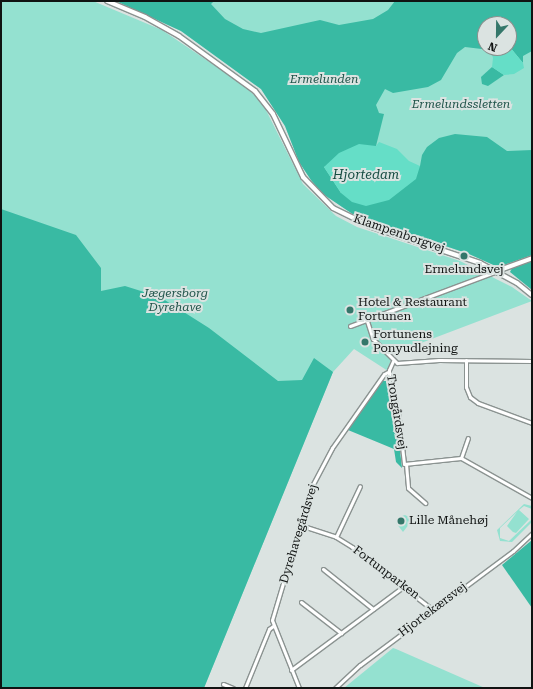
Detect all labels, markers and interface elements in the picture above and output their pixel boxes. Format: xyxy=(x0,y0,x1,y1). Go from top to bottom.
north arrow xyxy=(477,16,517,56)
text: N xyxy=(486,39,499,54)
park label: Ermelunden xyxy=(290,73,358,87)
park label: Ermelundssletten xyxy=(412,98,510,112)
water label: Hjortedam xyxy=(333,167,399,183)
street label: Klampenborgvej xyxy=(351,212,447,256)
marker: Ermelundsvej xyxy=(459,251,469,261)
place label: Ermelundsvej xyxy=(424,263,504,277)
park label: Jægersborg Dyrehave xyxy=(142,287,208,315)
place label: Hotel & Restaurant Fortunen xyxy=(358,296,467,324)
marker: Hotel & Restaurant Fortunen xyxy=(345,305,355,315)
place label: Fortunens Ponyudlejning xyxy=(373,328,458,356)
marker: Fortunens Ponyudlejning xyxy=(360,337,370,347)
street label: Trongårdsvej xyxy=(383,373,409,451)
street label: Dyrehavegårdsvej xyxy=(277,483,321,585)
place label: Lille Månehøj xyxy=(409,514,488,528)
marker: Lille Månehøj xyxy=(396,516,406,526)
street label: Fortunparken xyxy=(350,543,422,603)
street label: Hjortekærsvej xyxy=(396,580,470,640)

